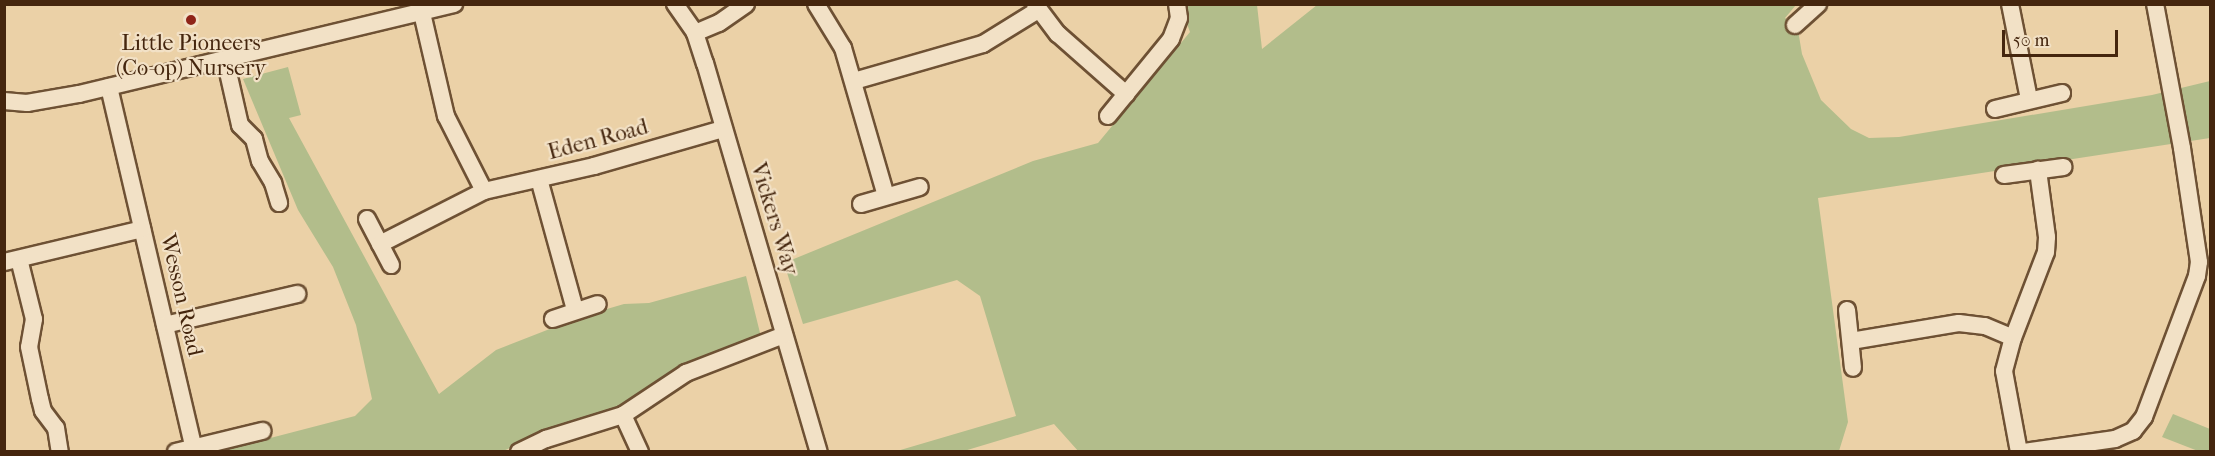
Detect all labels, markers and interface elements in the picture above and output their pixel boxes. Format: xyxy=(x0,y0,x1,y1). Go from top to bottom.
marker: Little Pioneers (Co-op) Nursery xyxy=(184,13,198,27)
scale bar xyxy=(2005,18,2120,56)
place label: Little Pioneers (Co-op) Nursery xyxy=(116,30,266,82)
text: 50 m xyxy=(2013,30,2049,51)
street label: Eden Road xyxy=(545,114,651,166)
street label: Vickers Way xyxy=(744,160,804,278)
street label: Wesson Road xyxy=(154,231,208,359)

